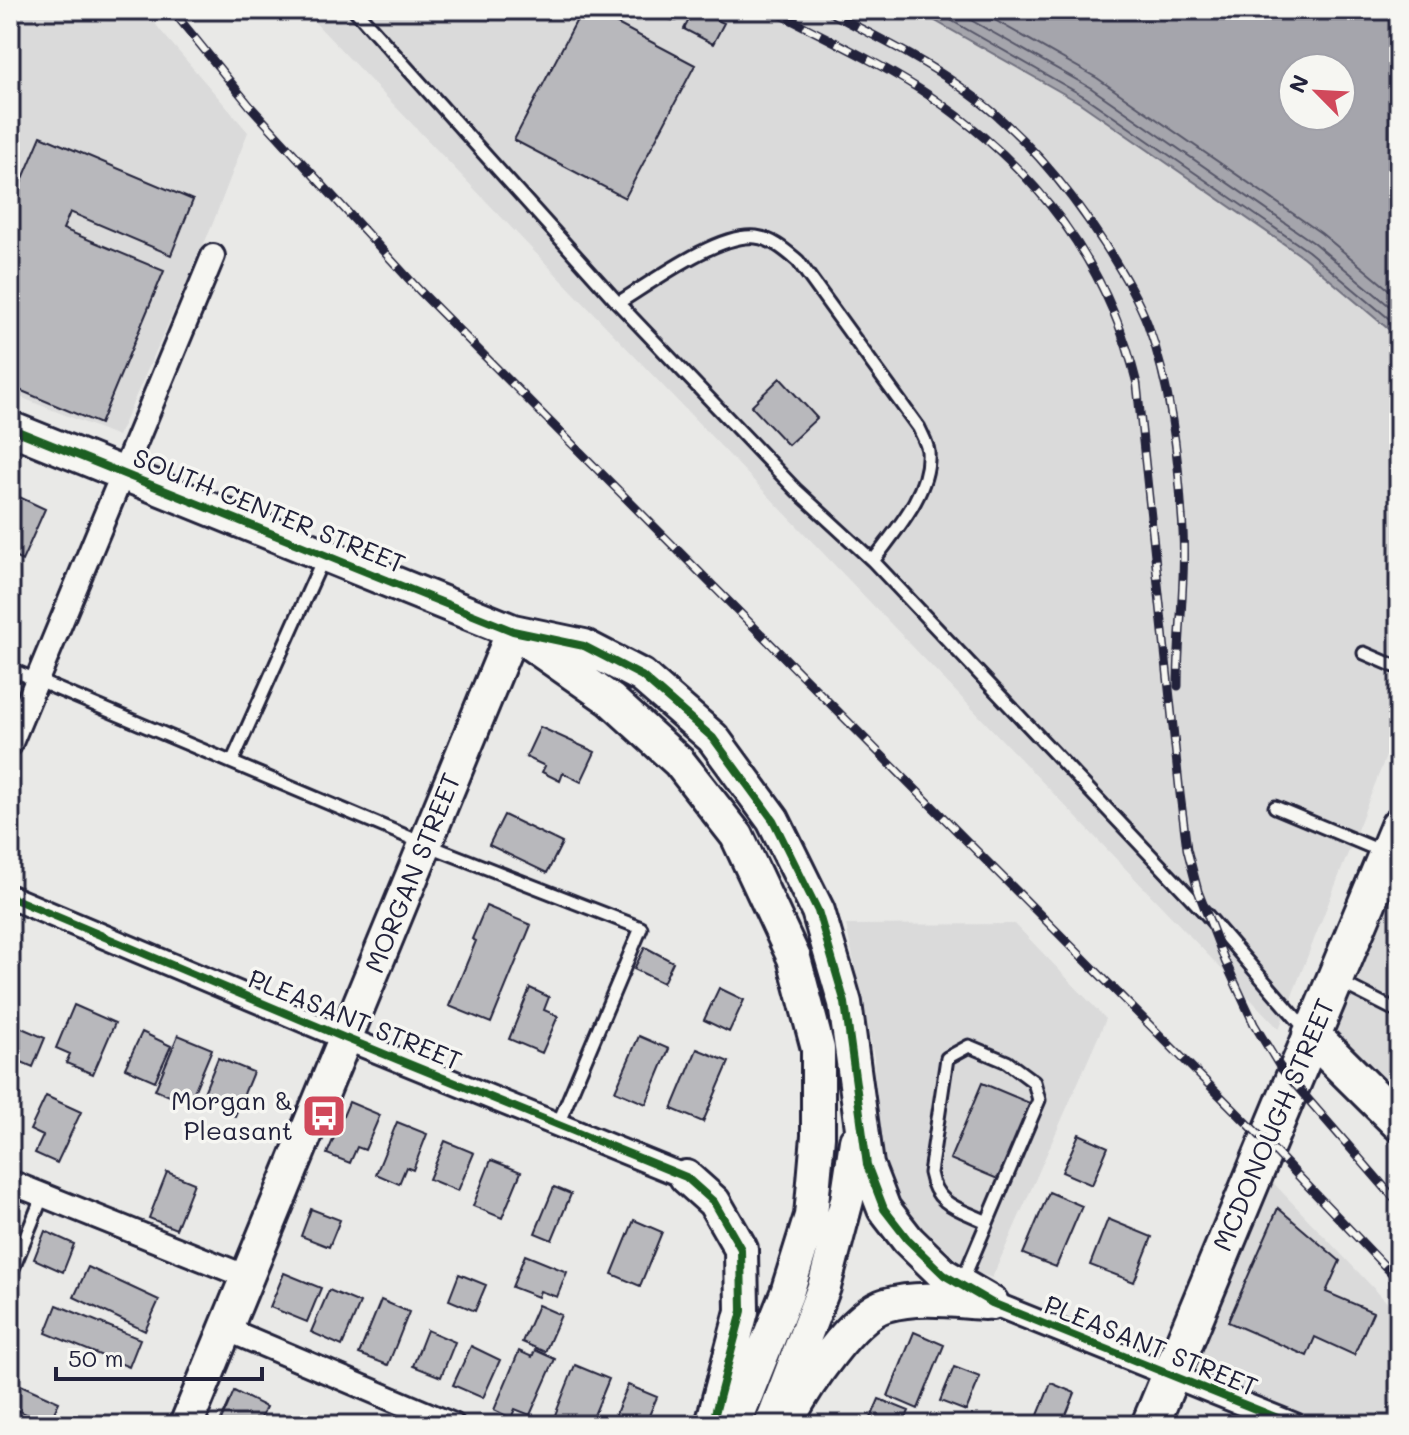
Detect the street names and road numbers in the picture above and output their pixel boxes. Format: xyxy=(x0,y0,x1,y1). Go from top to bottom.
street label: SOUTH CENTER STREET xyxy=(128,440,411,580)
street label: MORGAN STREET xyxy=(356,768,468,978)
street label: PLEASANT STREET xyxy=(244,961,467,1077)
street label: MCDONOUGH STREET xyxy=(1204,993,1342,1256)
street label: PLEASANT STREET xyxy=(1040,1287,1263,1403)

